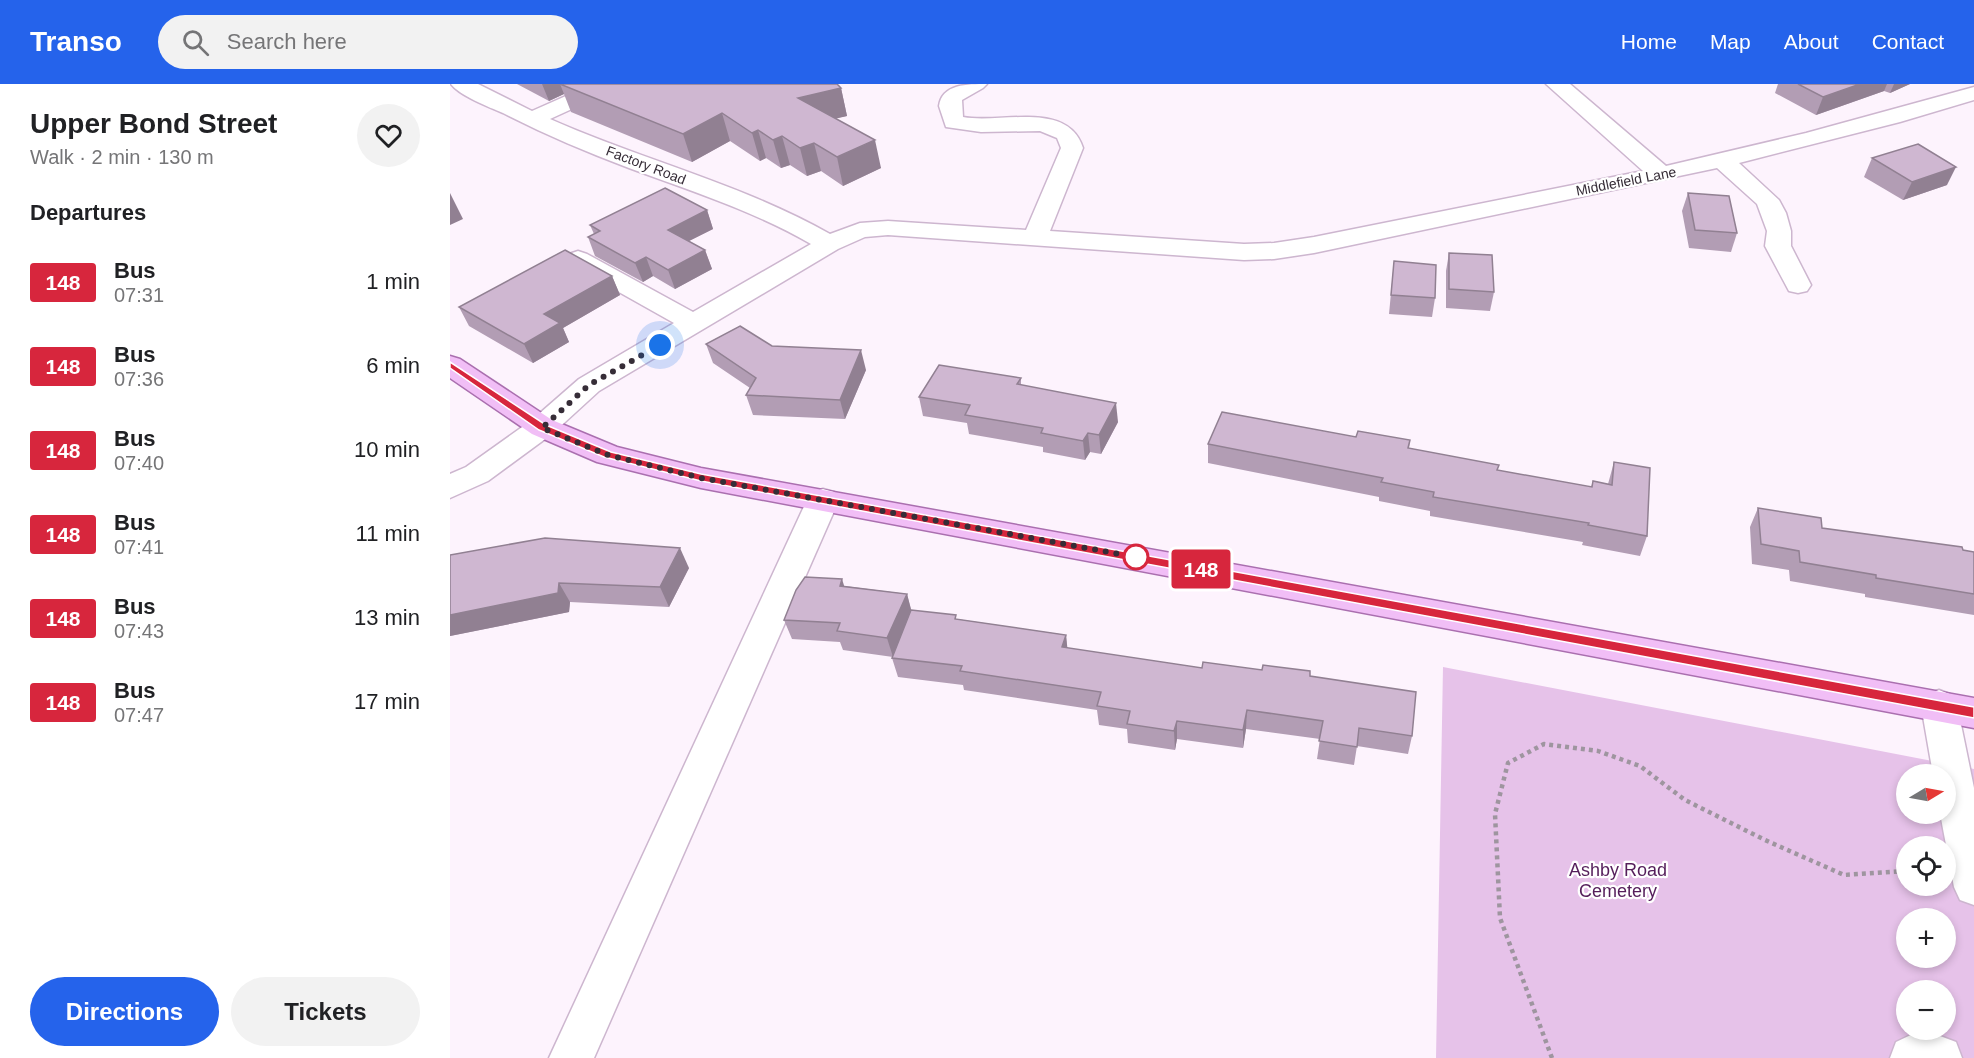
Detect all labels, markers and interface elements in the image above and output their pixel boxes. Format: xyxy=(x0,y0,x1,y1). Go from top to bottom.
search box xyxy=(158,15,578,69)
text: Transo xyxy=(30,26,122,57)
icon: search xyxy=(179,26,212,59)
text: Search here xyxy=(227,29,347,54)
text: Home xyxy=(1621,30,1677,53)
text: Map xyxy=(1710,30,1751,53)
text: About xyxy=(1784,30,1839,53)
text: Contact xyxy=(1872,30,1944,53)
button: heart xyxy=(357,104,420,167)
text: Upper Bond Street xyxy=(30,108,277,139)
street label: Factory Road xyxy=(604,142,688,188)
text: Walk · 2 min · 130 m xyxy=(30,146,214,168)
street label: Middlefield Lane xyxy=(1574,163,1678,199)
text: Departures xyxy=(30,200,146,225)
text: Bus xyxy=(114,258,156,283)
text: 1 min xyxy=(366,269,420,294)
text: 148 xyxy=(45,271,81,294)
text: 07:31 xyxy=(114,284,164,306)
your location xyxy=(645,330,675,360)
text: Bus xyxy=(114,342,156,367)
text: 6 min xyxy=(366,353,420,378)
text: 148 xyxy=(45,355,81,378)
text: 07:36 xyxy=(114,368,164,390)
text: Bus xyxy=(114,426,156,451)
text: 10 min xyxy=(354,437,420,462)
text: 148 xyxy=(45,439,81,462)
text: 07:40 xyxy=(114,452,164,474)
text: Bus xyxy=(114,510,156,535)
text: 11 min xyxy=(356,521,420,546)
text: 148 xyxy=(45,523,81,546)
text: 07:41 xyxy=(114,536,164,558)
unlabelled marker xyxy=(1123,544,1149,570)
line badge: 148 xyxy=(1166,550,1236,588)
text: 148 xyxy=(1183,558,1219,581)
text: Bus xyxy=(114,594,156,619)
text: 13 min xyxy=(354,605,420,630)
text: 148 xyxy=(45,607,81,630)
text: 07:43 xyxy=(114,620,164,642)
text: Bus xyxy=(114,678,156,703)
text: 17 min xyxy=(354,689,420,714)
text: 148 xyxy=(45,691,81,714)
text: 07:47 xyxy=(114,704,164,726)
north arrow xyxy=(1896,764,1956,824)
map controls xyxy=(1896,764,1956,1040)
button: locate xyxy=(1896,836,1956,896)
park label: Ashby Road Cemetery xyxy=(1569,860,1667,901)
button: + xyxy=(1896,908,1956,968)
button: Directions xyxy=(30,977,219,1046)
button: Tickets xyxy=(231,977,420,1046)
button: − xyxy=(1896,980,1956,1040)

